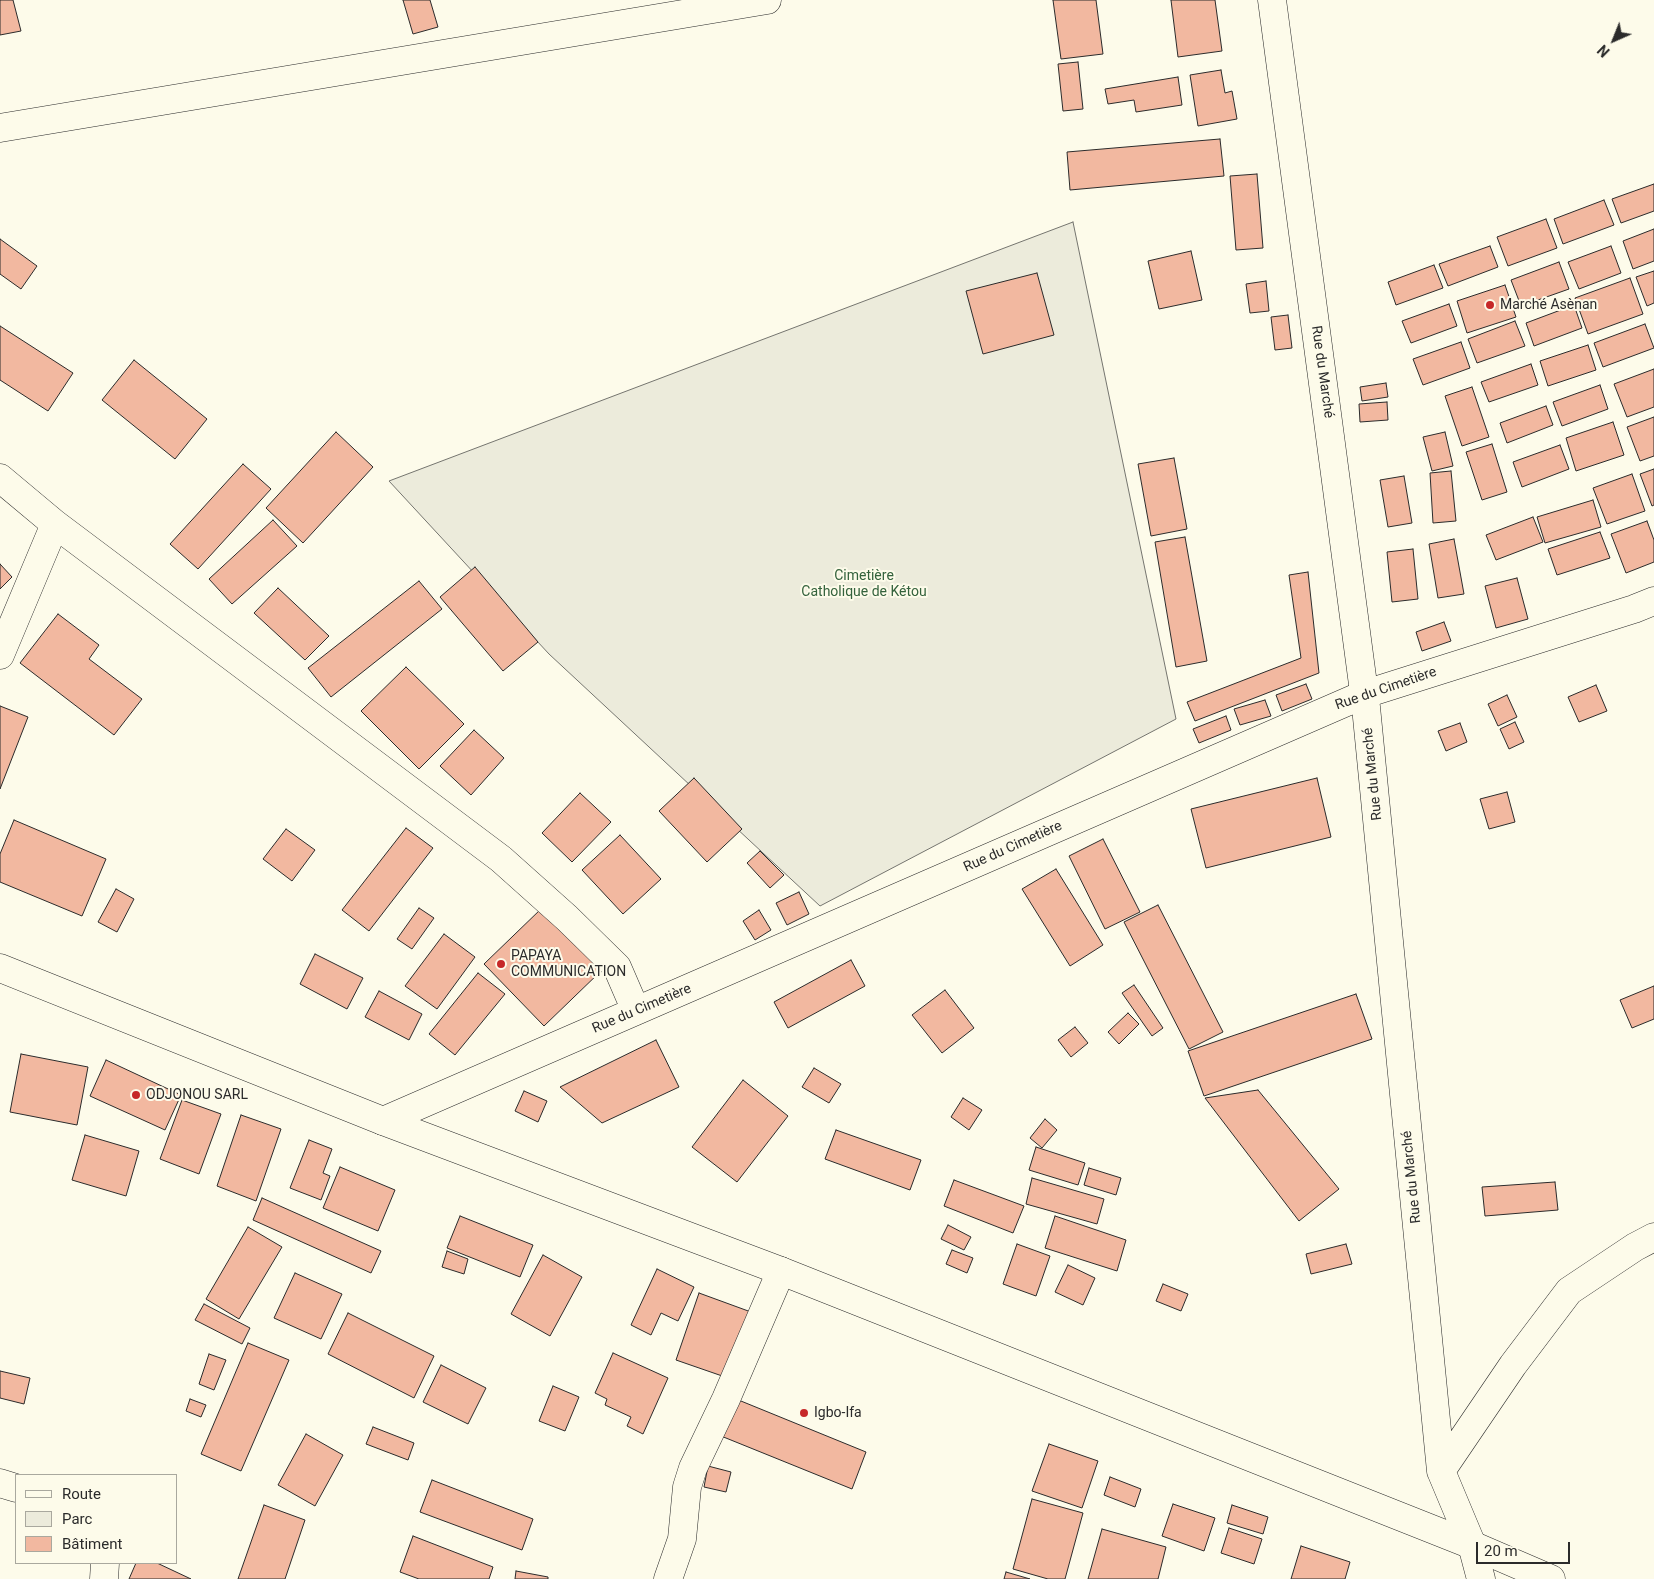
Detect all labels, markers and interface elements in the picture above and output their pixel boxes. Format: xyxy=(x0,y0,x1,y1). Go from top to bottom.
north arrow xyxy=(1589,15,1639,65)
text: N xyxy=(1594,42,1613,60)
place label: Marché Asènan xyxy=(1500,297,1597,313)
marker: Marché Asènan xyxy=(1484,299,1496,311)
street label: Rue du Marché xyxy=(1307,325,1337,419)
park label: Cimetière Catholique de Kétou xyxy=(801,568,927,600)
street label: Rue du Cimetière xyxy=(1333,664,1439,714)
street label: Rue du Marché xyxy=(1360,727,1386,821)
street label: Rue du Cimetière xyxy=(961,818,1065,876)
place label: PAPAYA COMMUNICATION xyxy=(511,948,626,980)
marker: PAPAYA COMMUNICATION xyxy=(495,958,507,970)
street label: Rue du Cimetière xyxy=(590,981,694,1037)
place label: ODJONOU SARL xyxy=(146,1087,248,1103)
marker: ODJONOU SARL xyxy=(130,1089,142,1101)
street label: Rue du Marché xyxy=(1399,1130,1425,1224)
place label: Igbo-Ifa xyxy=(814,1405,862,1421)
marker: Igbo-Ifa xyxy=(798,1407,810,1419)
legend xyxy=(15,1474,178,1564)
text: Route xyxy=(62,1485,101,1503)
text: Parc xyxy=(62,1510,92,1528)
scale bar xyxy=(1479,1532,1573,1564)
text: Bâtiment xyxy=(62,1535,122,1553)
text: 20 m xyxy=(1484,1542,1518,1560)

